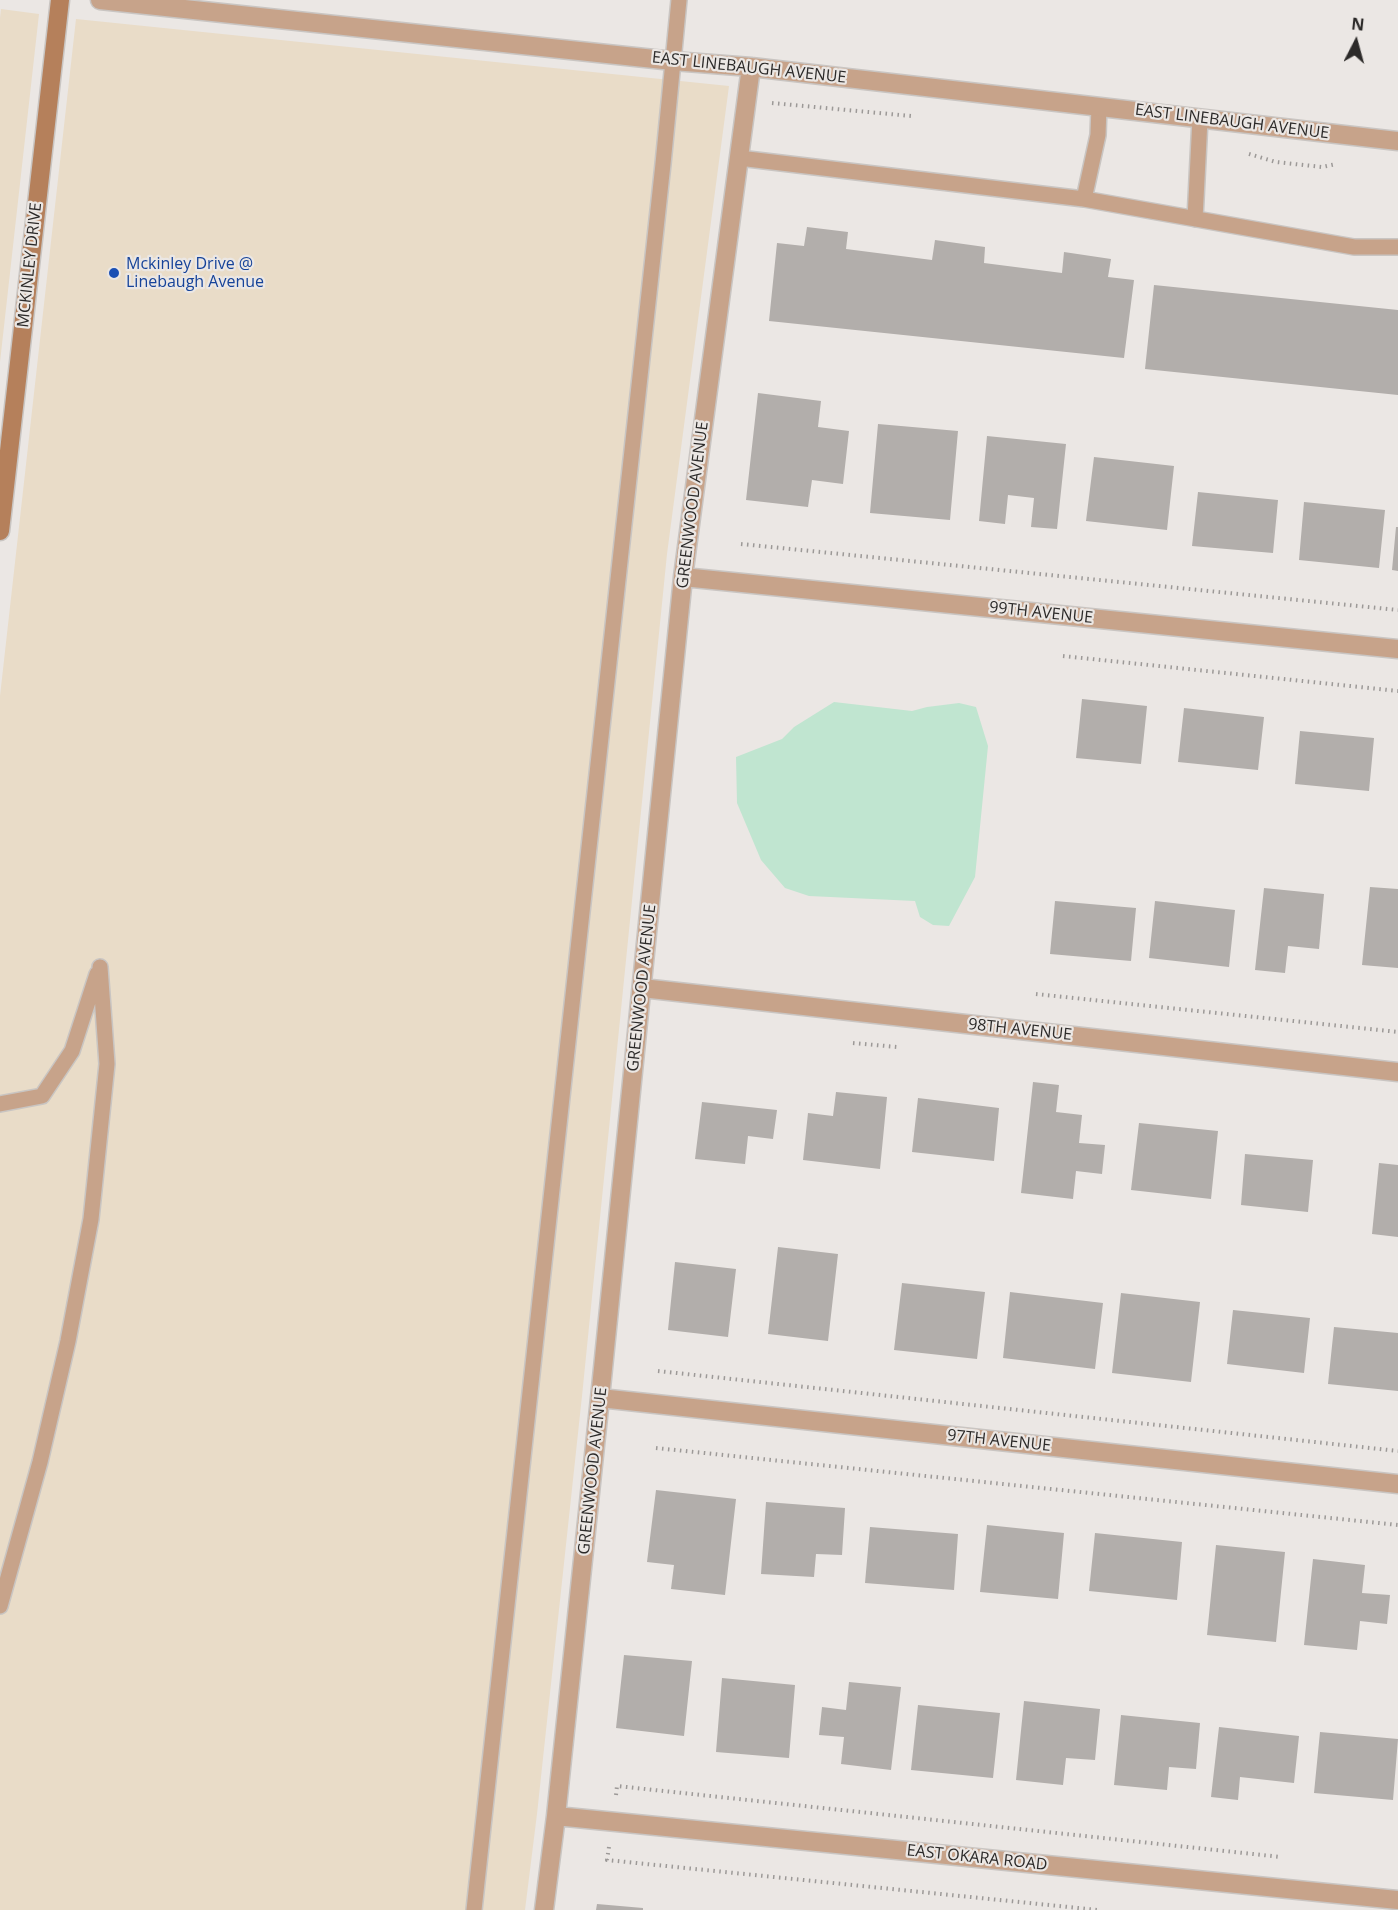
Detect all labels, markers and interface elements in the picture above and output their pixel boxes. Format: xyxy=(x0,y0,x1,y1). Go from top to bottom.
north arrow xyxy=(1326,12,1386,72)
text: N xyxy=(1350,12,1365,36)
street label: EAST LINEBAUGH AVENUE xyxy=(651,48,847,88)
street label: EAST LINEBAUGH AVENUE xyxy=(1134,101,1330,143)
street label: MCKINLEY DRIVE xyxy=(14,202,46,328)
place label: Mckinley Drive @ Linebaugh Avenue xyxy=(126,254,264,292)
marker: Mckinley Drive @ Linebaugh Avenue xyxy=(107,266,121,280)
street label: GREENWOOD AVENUE xyxy=(673,420,713,590)
street label: 99TH AVENUE xyxy=(988,598,1094,628)
street label: GREENWOOD AVENUE xyxy=(624,903,660,1073)
street label: 98TH AVENUE xyxy=(967,1015,1073,1045)
street label: GREENWOOD AVENUE xyxy=(575,1386,611,1556)
street label: 97TH AVENUE xyxy=(946,1426,1052,1456)
street label: EAST OKARA ROAD xyxy=(906,1841,1048,1875)

